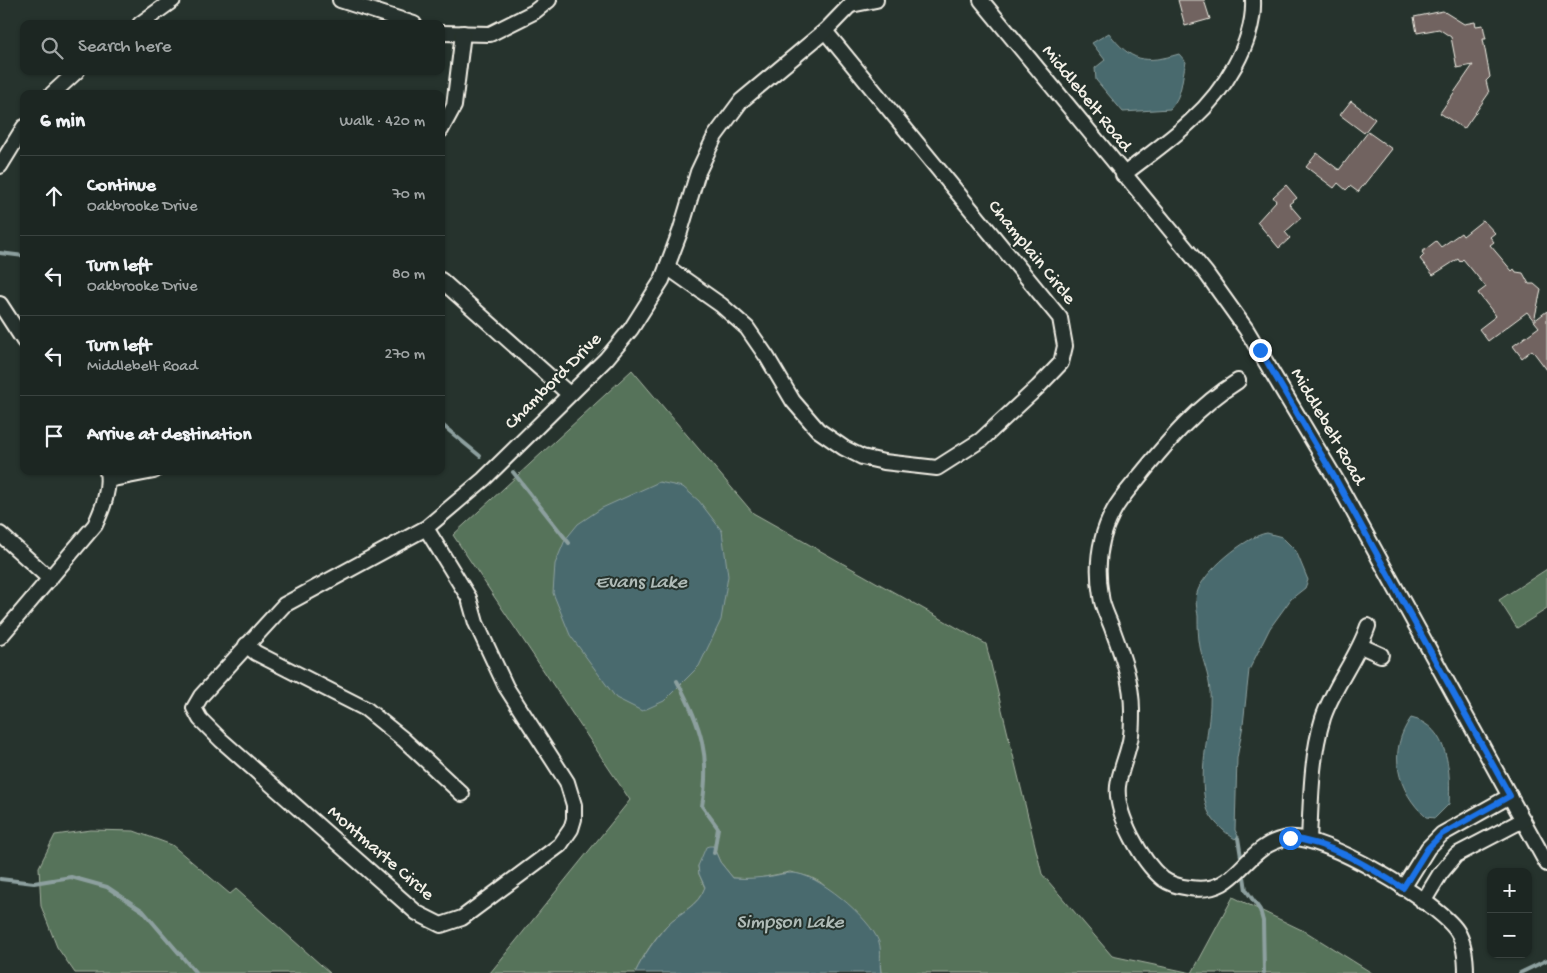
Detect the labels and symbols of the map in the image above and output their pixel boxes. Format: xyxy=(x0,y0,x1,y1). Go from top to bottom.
street label: Middlebelt Road xyxy=(1036,41,1137,159)
street label: Champlain Circle xyxy=(982,196,1080,310)
street label: Chambord Drive xyxy=(501,328,608,435)
route end xyxy=(1249,339,1272,362)
street label: Middlebelt Road xyxy=(1284,364,1371,491)
water label: Evans Lake xyxy=(595,572,688,595)
street label: Montmarte Circle xyxy=(322,801,438,907)
route start xyxy=(1279,827,1302,850)
water label: Simpson Lake xyxy=(736,912,844,935)

